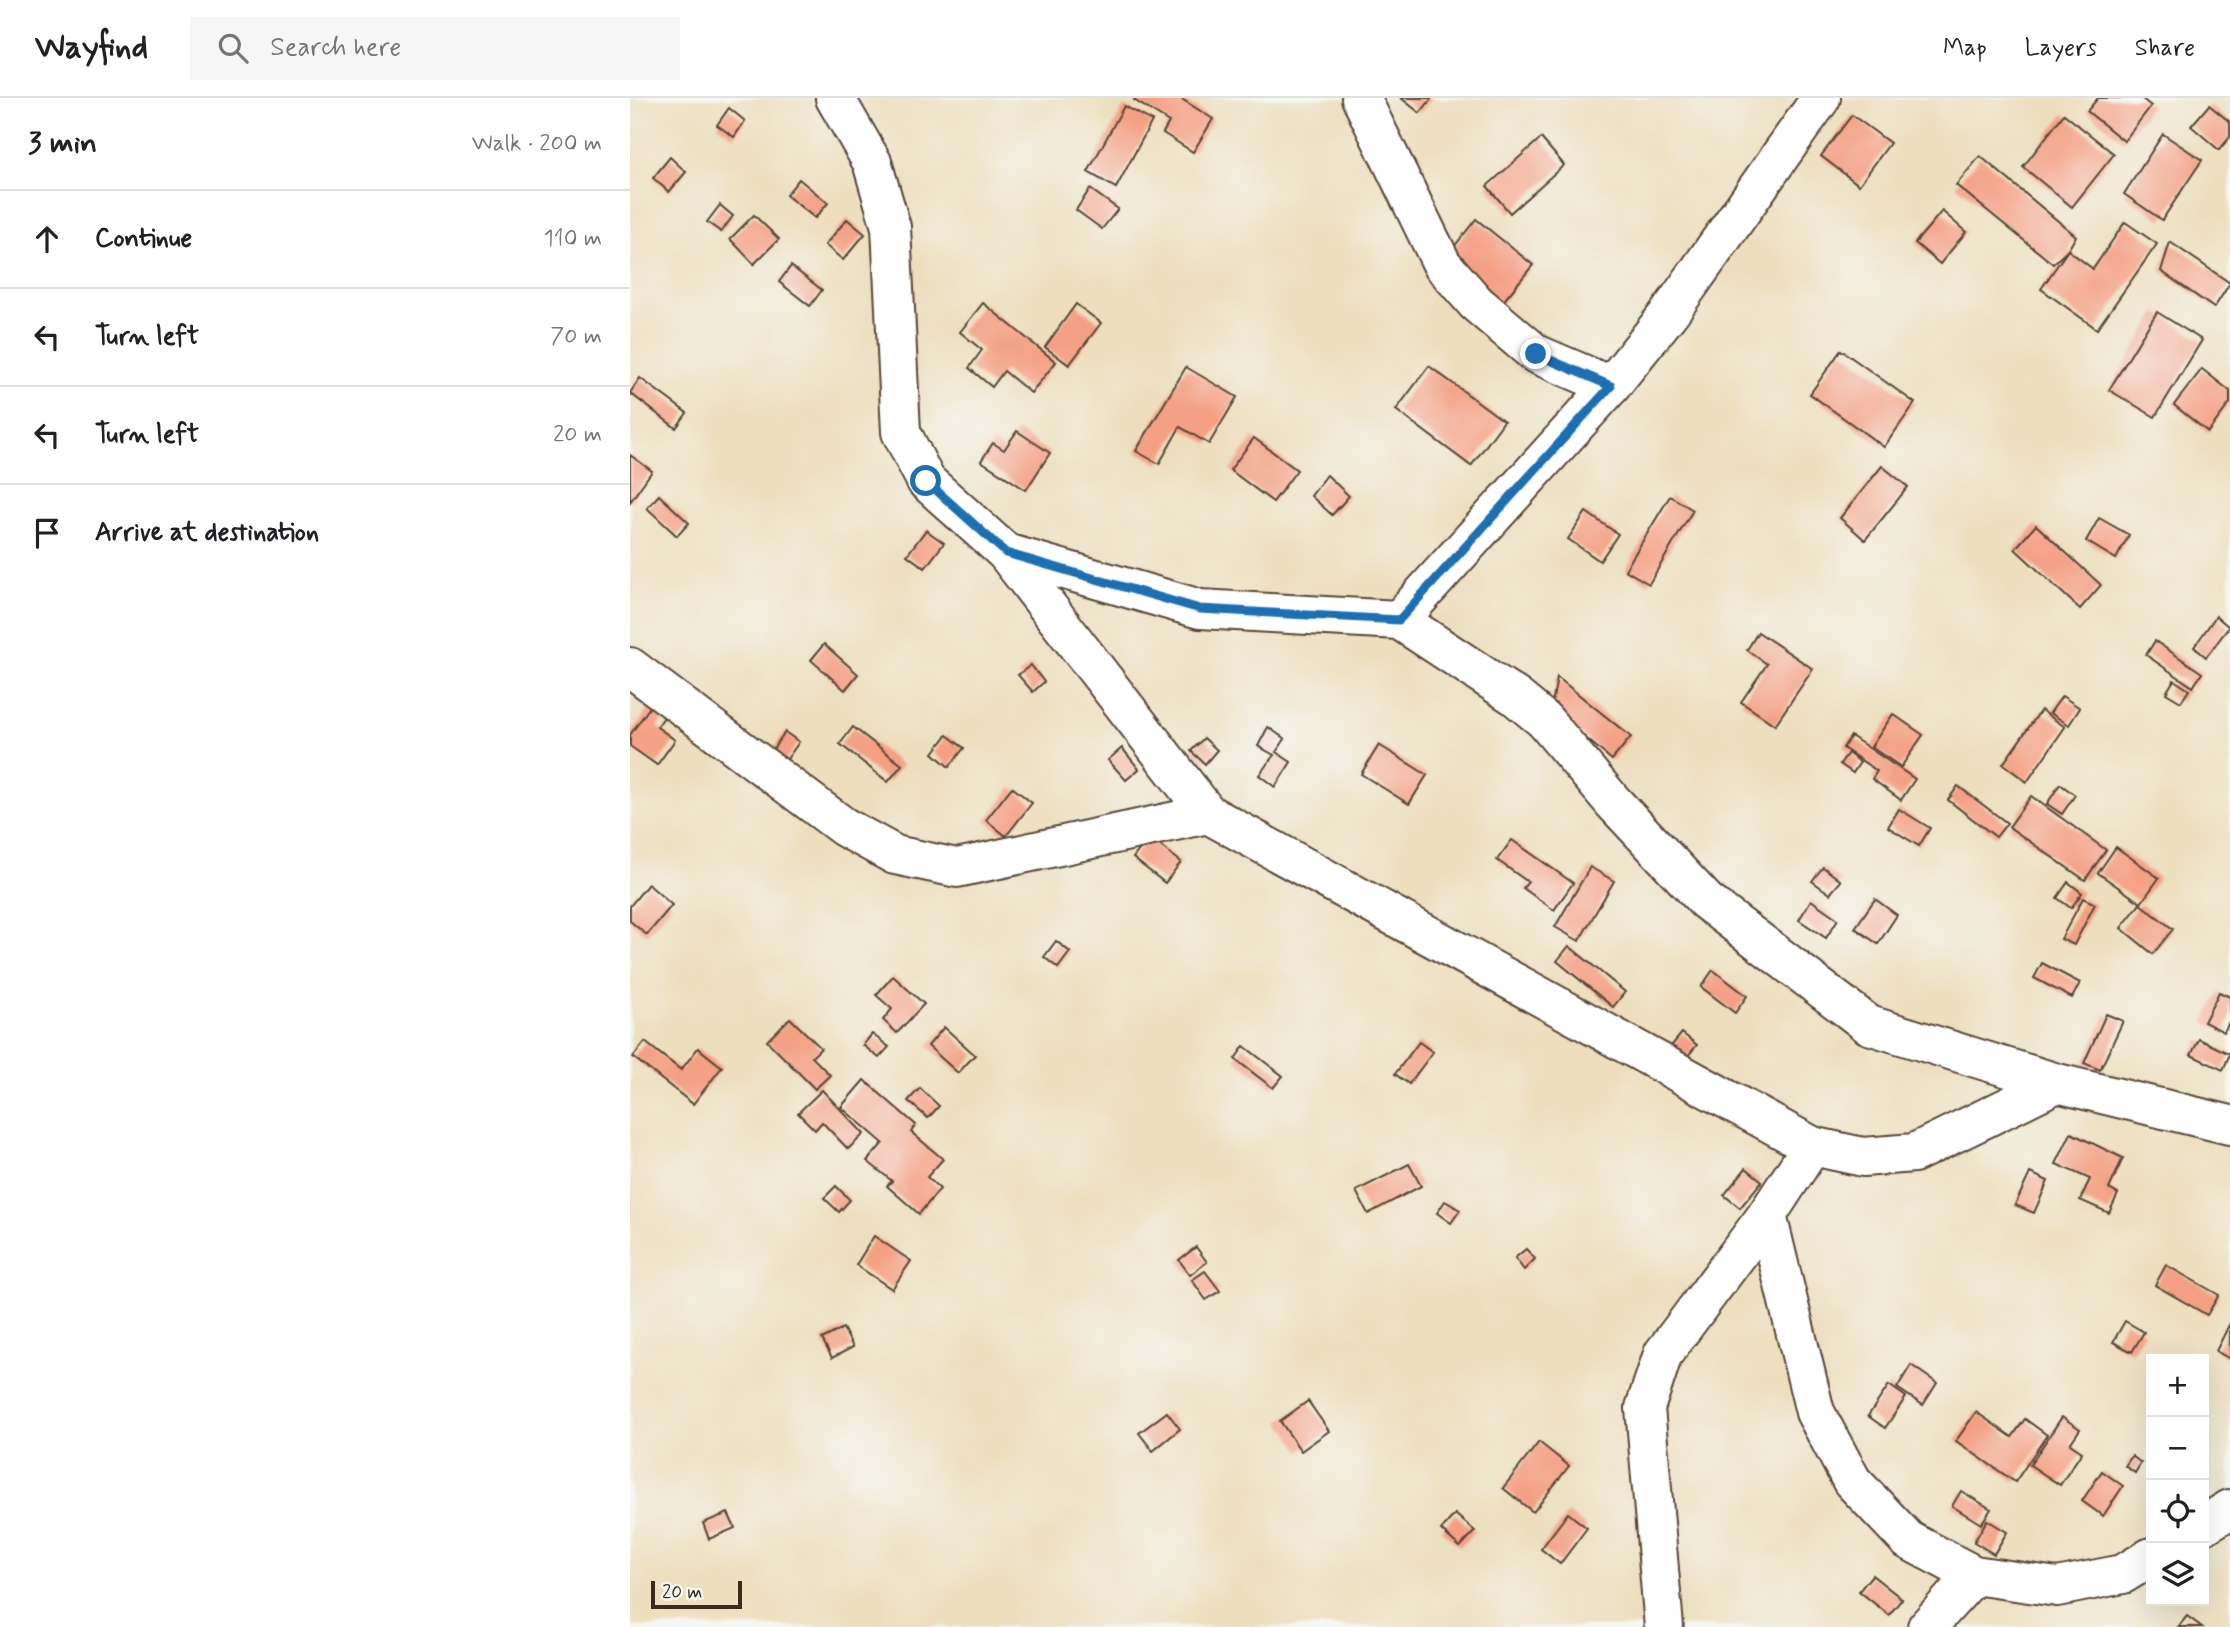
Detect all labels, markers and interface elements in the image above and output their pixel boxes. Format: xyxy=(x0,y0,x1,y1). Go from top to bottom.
search box xyxy=(190,17,680,80)
text: Wayfind xyxy=(35,26,148,70)
icon: search xyxy=(214,29,252,67)
text: Search here xyxy=(270,31,401,65)
text: Map xyxy=(1943,33,1987,64)
text: Layers xyxy=(2025,33,2097,64)
text: Share xyxy=(2135,33,2195,64)
text: 3 min xyxy=(28,124,97,163)
text: Walk · 200 m xyxy=(472,129,602,159)
icon: ahead xyxy=(28,220,66,258)
text: Continue xyxy=(95,222,192,256)
text: 110 m xyxy=(543,224,602,254)
icon: left xyxy=(28,318,66,356)
text: Turn left xyxy=(95,320,199,354)
text: 70 m xyxy=(550,322,602,352)
route end xyxy=(1520,338,1551,369)
icon: left xyxy=(28,416,66,454)
text: Turn left xyxy=(95,418,199,452)
text: 20 m xyxy=(553,420,602,450)
route start xyxy=(910,465,941,496)
icon: arrive xyxy=(28,514,66,552)
text: Arrive at destination xyxy=(95,516,319,550)
map controls xyxy=(2146,1354,2209,1606)
button: + xyxy=(2146,1354,2209,1417)
button: − xyxy=(2146,1417,2209,1480)
button: locate xyxy=(2146,1480,2209,1543)
button: layers xyxy=(2146,1543,2209,1606)
scale bar xyxy=(651,1578,742,1610)
text: 20 m xyxy=(662,1580,702,1605)

